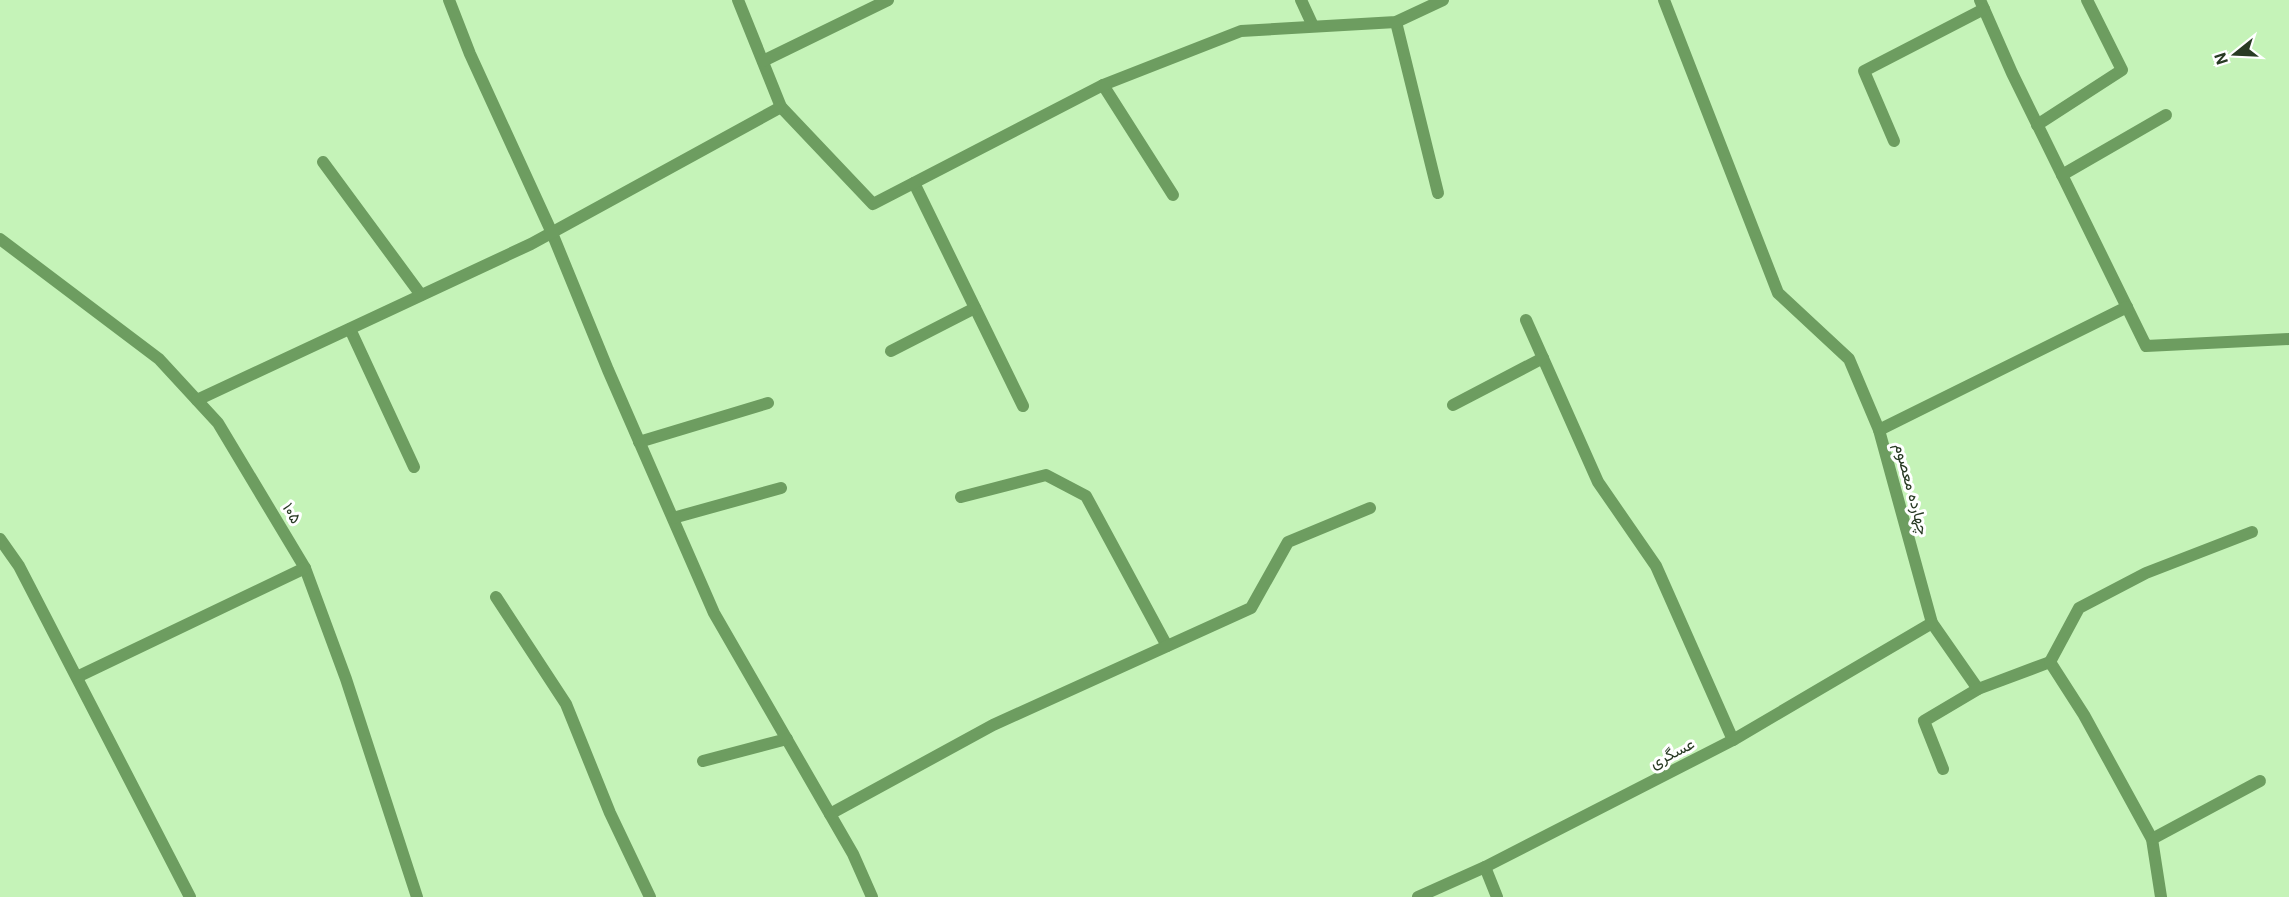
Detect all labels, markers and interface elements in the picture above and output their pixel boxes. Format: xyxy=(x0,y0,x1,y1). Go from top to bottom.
north arrow xyxy=(2205,24,2265,84)
text: N xyxy=(2210,50,2232,67)
street label: چهارده معصوم xyxy=(1889,441,1933,538)
street label: ۱۰۵ xyxy=(278,499,306,527)
street label: عسگری xyxy=(1647,734,1698,773)

